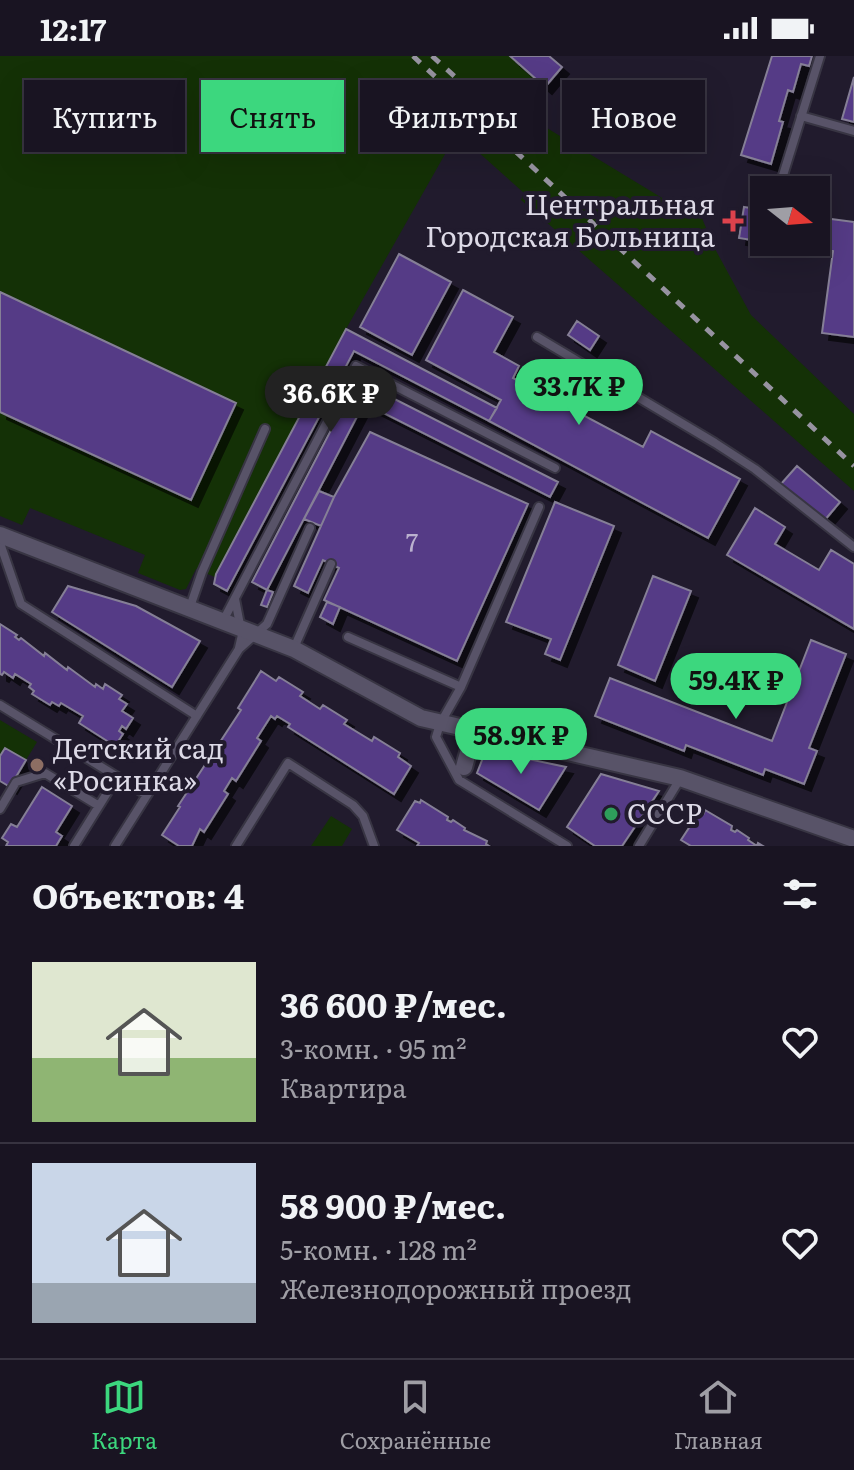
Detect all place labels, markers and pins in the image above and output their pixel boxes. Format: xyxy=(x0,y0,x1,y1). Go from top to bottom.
place label: Центральная Городская Больница xyxy=(425,182,715,256)
marker: Центральная Городская Больница xyxy=(722,210,744,232)
pin: 33.7K ₽ xyxy=(505,359,653,427)
pin: 36.6K ₽ xyxy=(257,366,405,434)
pin: 59.4K ₽ xyxy=(662,653,810,721)
pin: 58.9K ₽ xyxy=(447,708,595,776)
place label: Детский сад «Росинка» xyxy=(53,726,224,800)
marker: Детский сад «Росинка» xyxy=(28,756,46,774)
place label: СССР xyxy=(627,791,702,833)
marker: СССР xyxy=(602,805,620,823)

